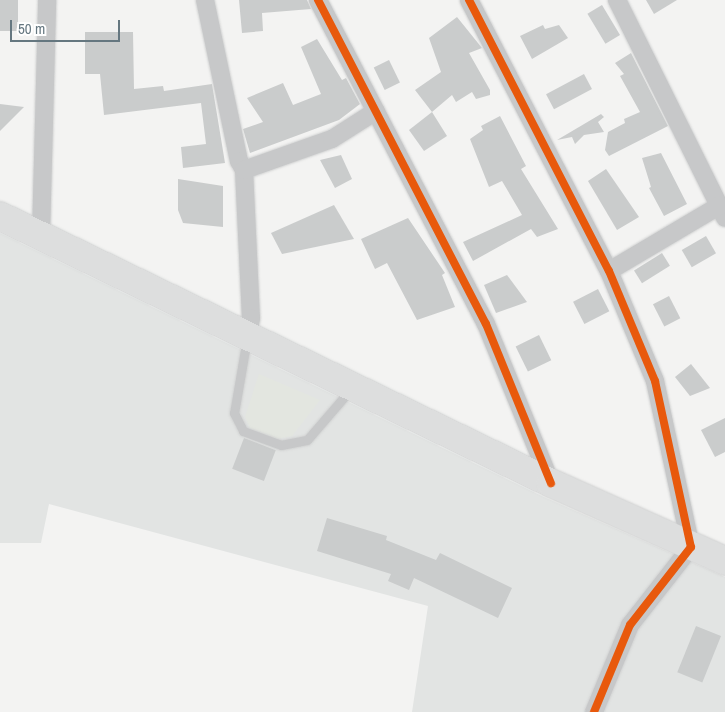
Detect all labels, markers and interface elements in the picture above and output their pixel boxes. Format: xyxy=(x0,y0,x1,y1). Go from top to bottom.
scale bar xyxy=(12,10,122,42)
text: 50 m xyxy=(18,18,45,39)

